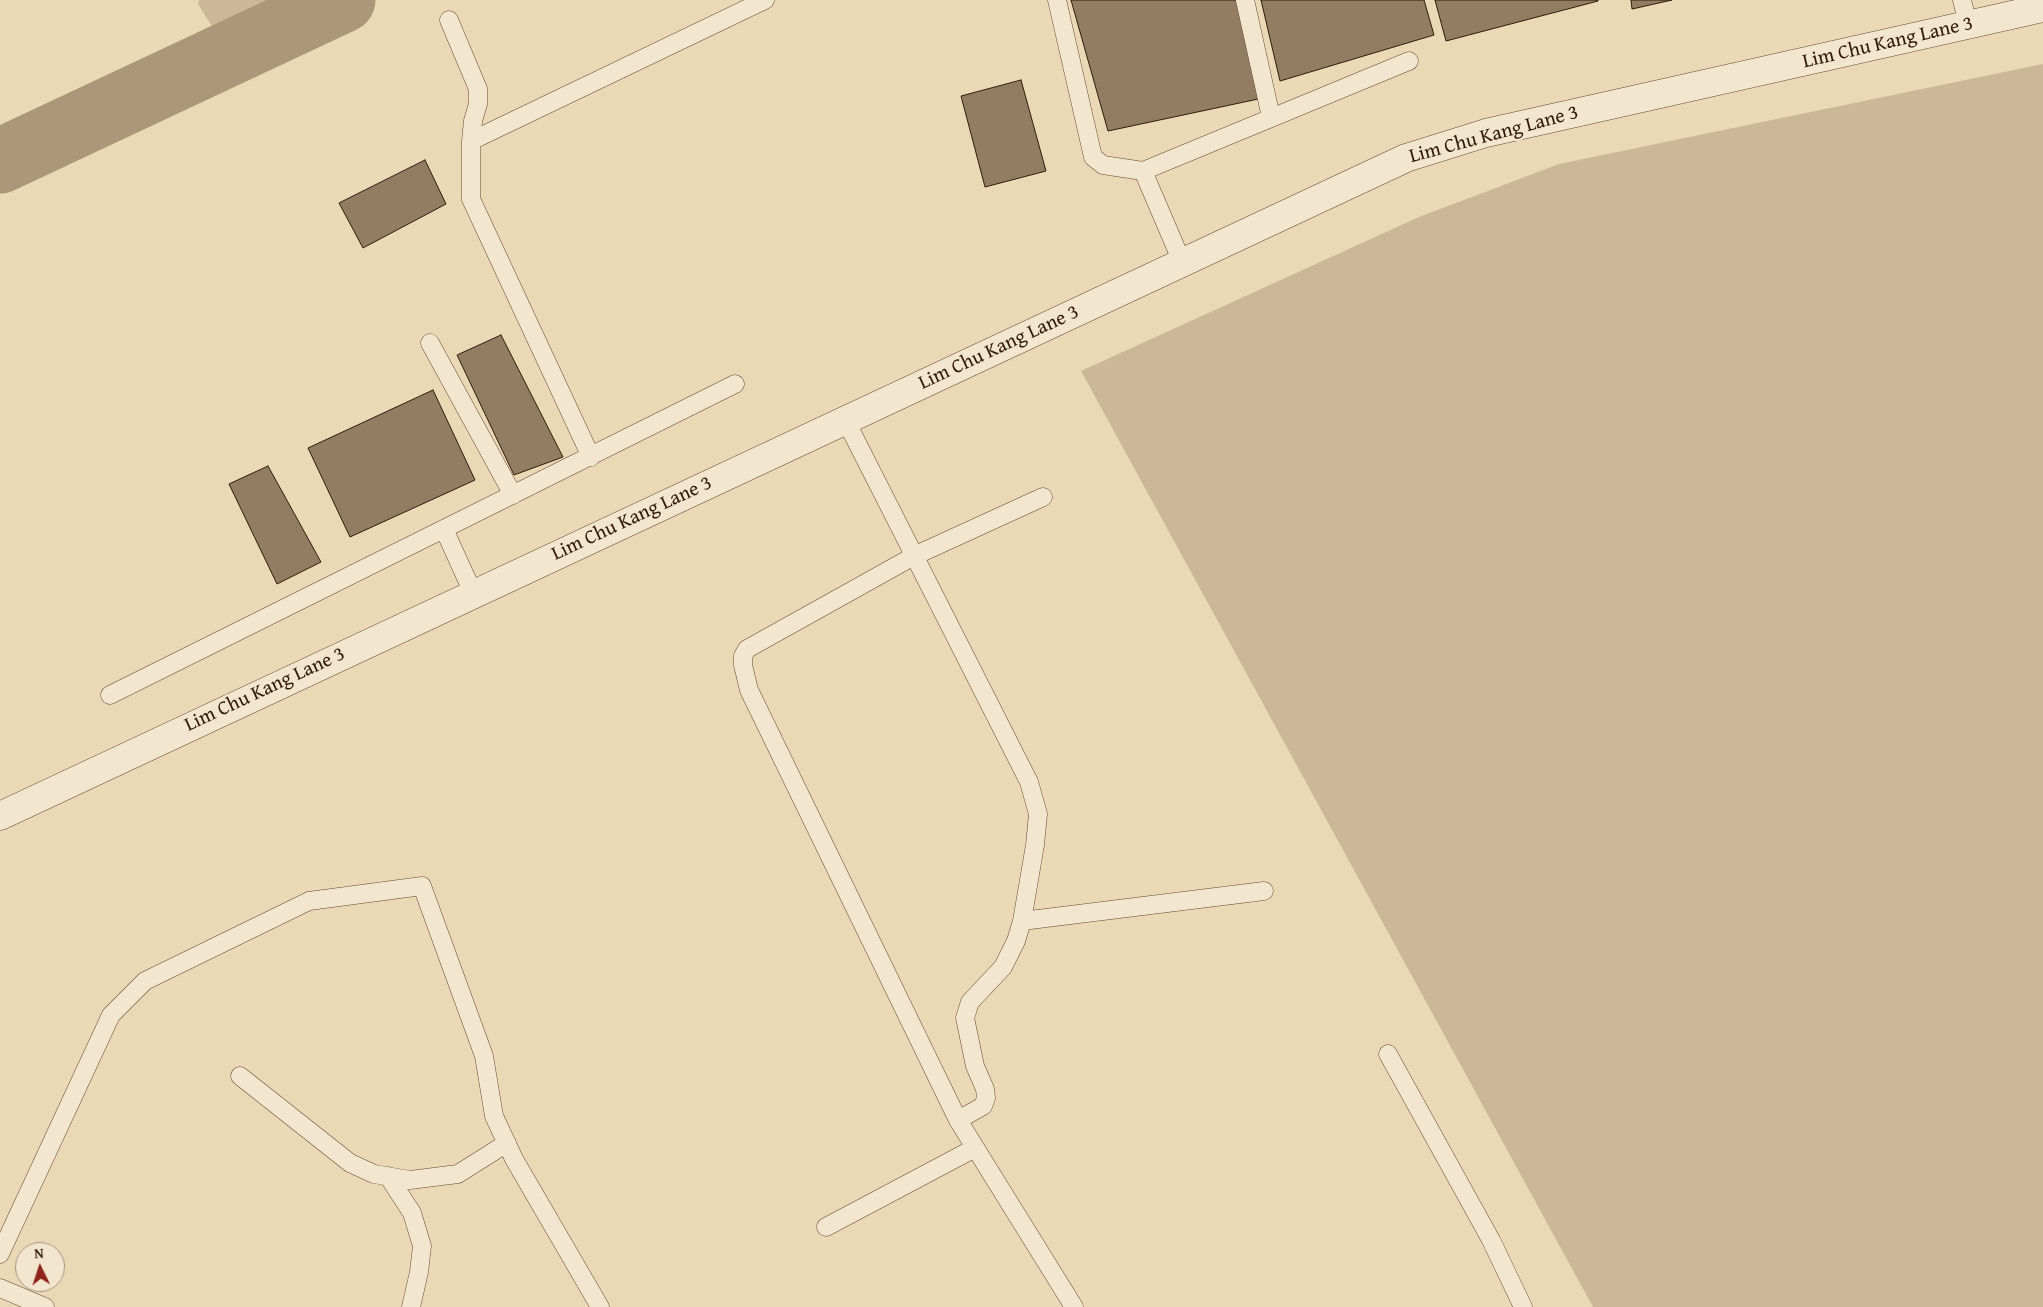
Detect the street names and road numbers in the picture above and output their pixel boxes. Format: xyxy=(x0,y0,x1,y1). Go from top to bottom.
street label: Lim Chu Kang Lane 3 xyxy=(1800,12,1976,74)
street label: Lim Chu Kang Lane 3 xyxy=(1407,101,1581,169)
street label: Lim Chu Kang Lane 3 xyxy=(915,300,1083,396)
street label: Lim Chu Kang Lane 3 xyxy=(548,471,716,567)
street label: Lim Chu Kang Lane 3 xyxy=(181,642,349,738)

